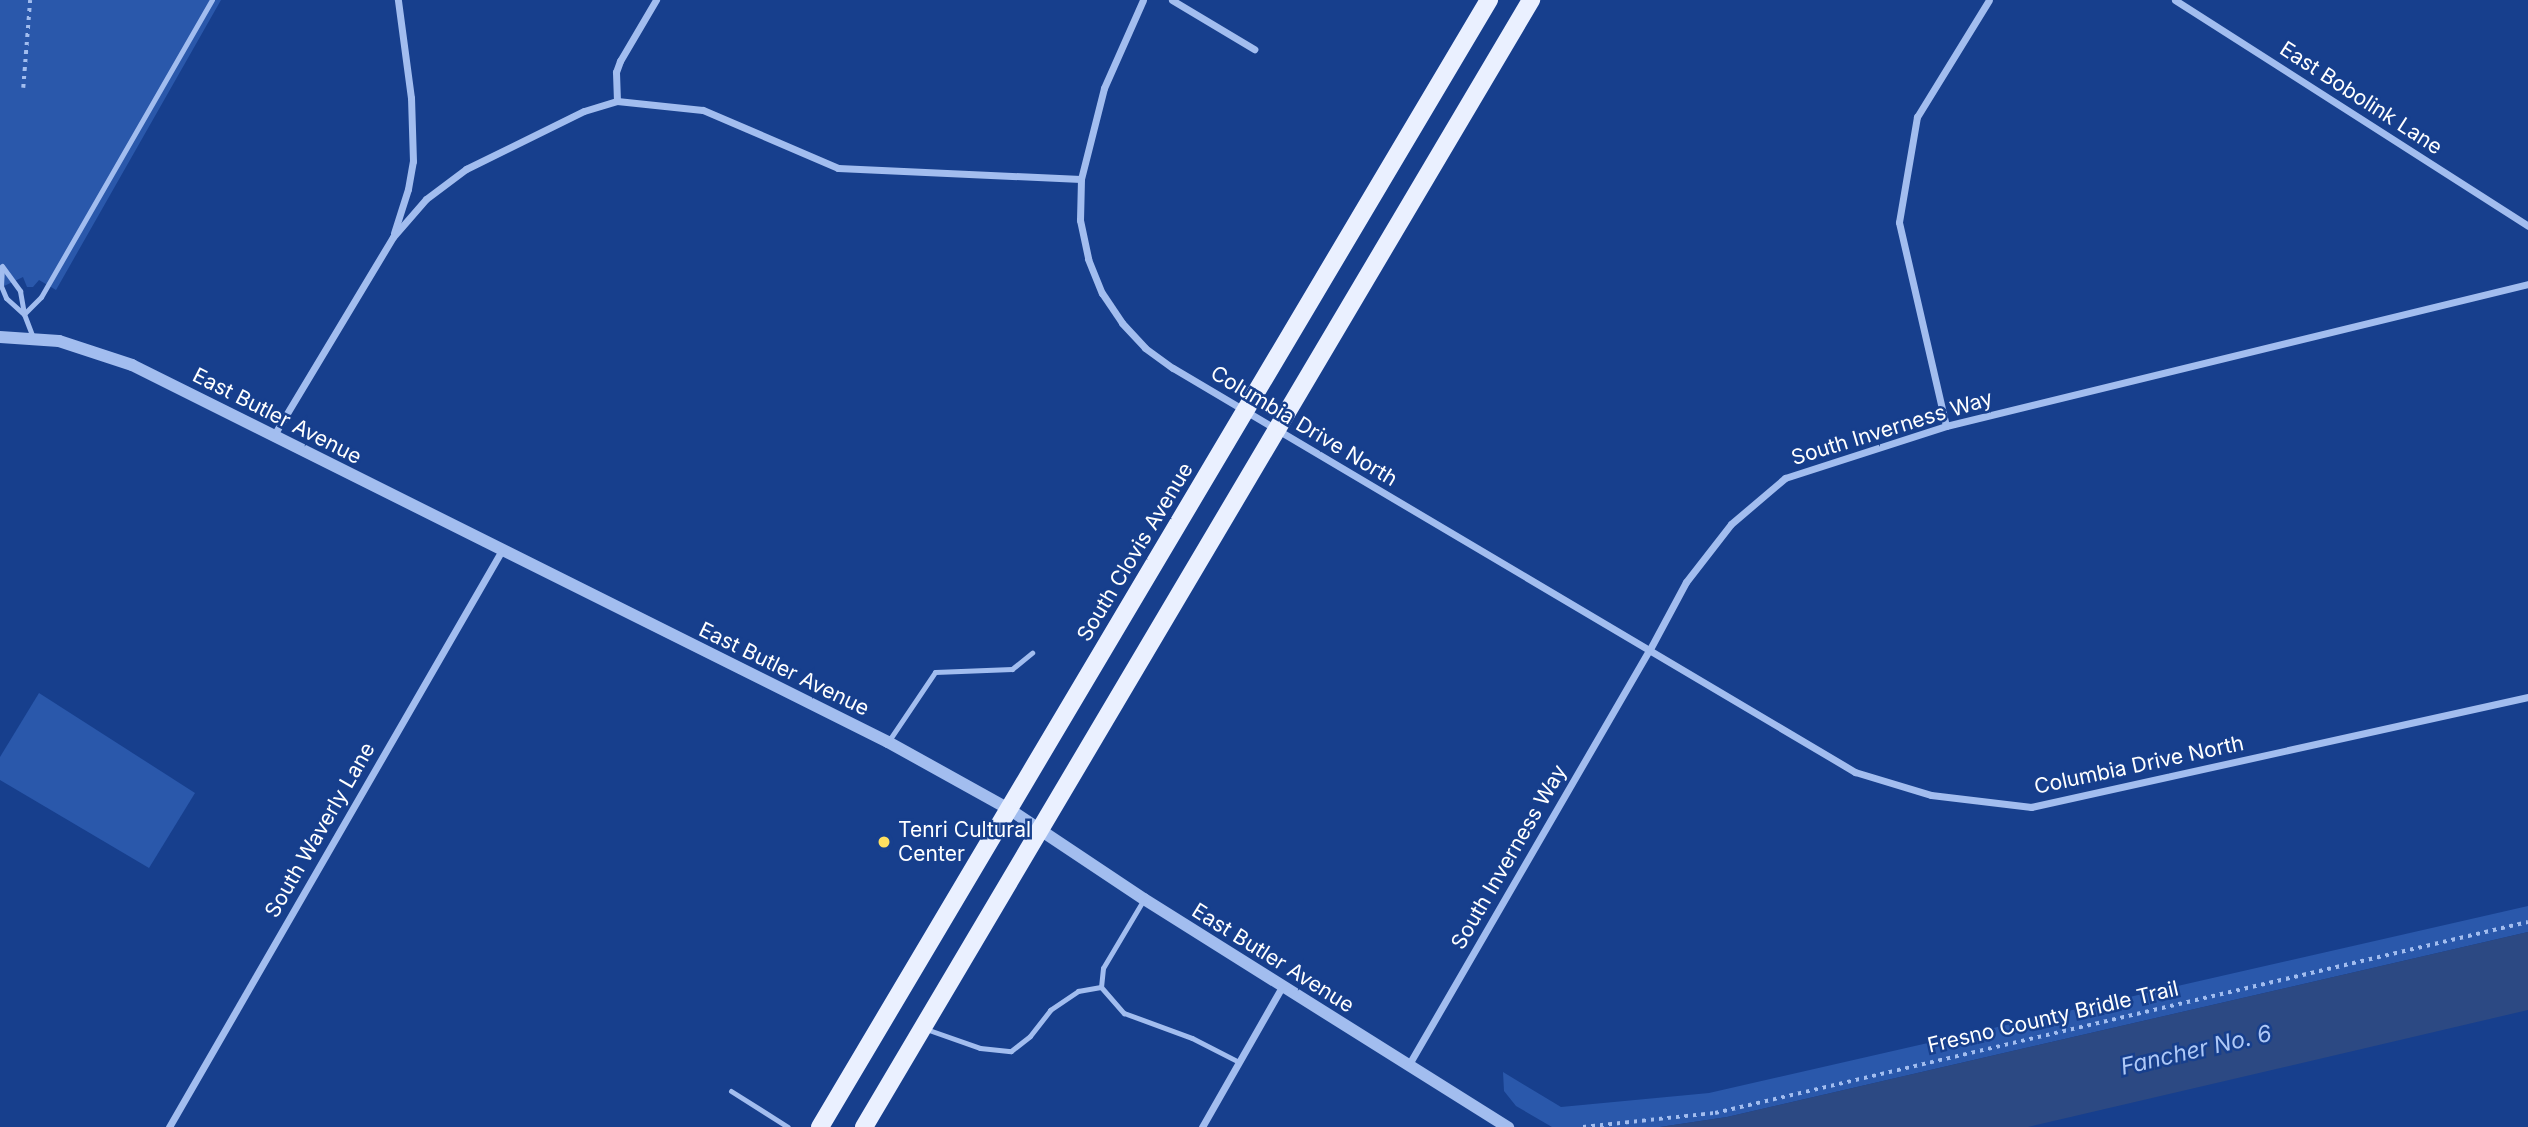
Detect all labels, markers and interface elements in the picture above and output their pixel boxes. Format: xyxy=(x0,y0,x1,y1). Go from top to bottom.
street label: East Bobolink Lane xyxy=(2275,36,2447,160)
street label: Columbia Drive North xyxy=(1206,360,1402,492)
street label: East Butler Avenue xyxy=(188,363,366,469)
street label: South Inverness Way xyxy=(1788,385,1996,471)
street label: South Clovis Avenue xyxy=(1072,458,1198,646)
street label: East Butler Avenue xyxy=(695,617,873,721)
street label: Columbia Drive North xyxy=(2032,730,2246,800)
street label: South Waverly Lane xyxy=(260,738,380,922)
street label: South Inverness Way xyxy=(1446,760,1572,954)
place label: Tenri Cultural Center xyxy=(898,817,1031,867)
marker: Tenri Cultural Center xyxy=(876,834,892,850)
street label: East Butler Avenue xyxy=(1187,898,1359,1018)
street label: Fresno County Bridle Trail xyxy=(1925,976,2181,1058)
water label: Fancher No. 6 xyxy=(2118,1019,2274,1081)

